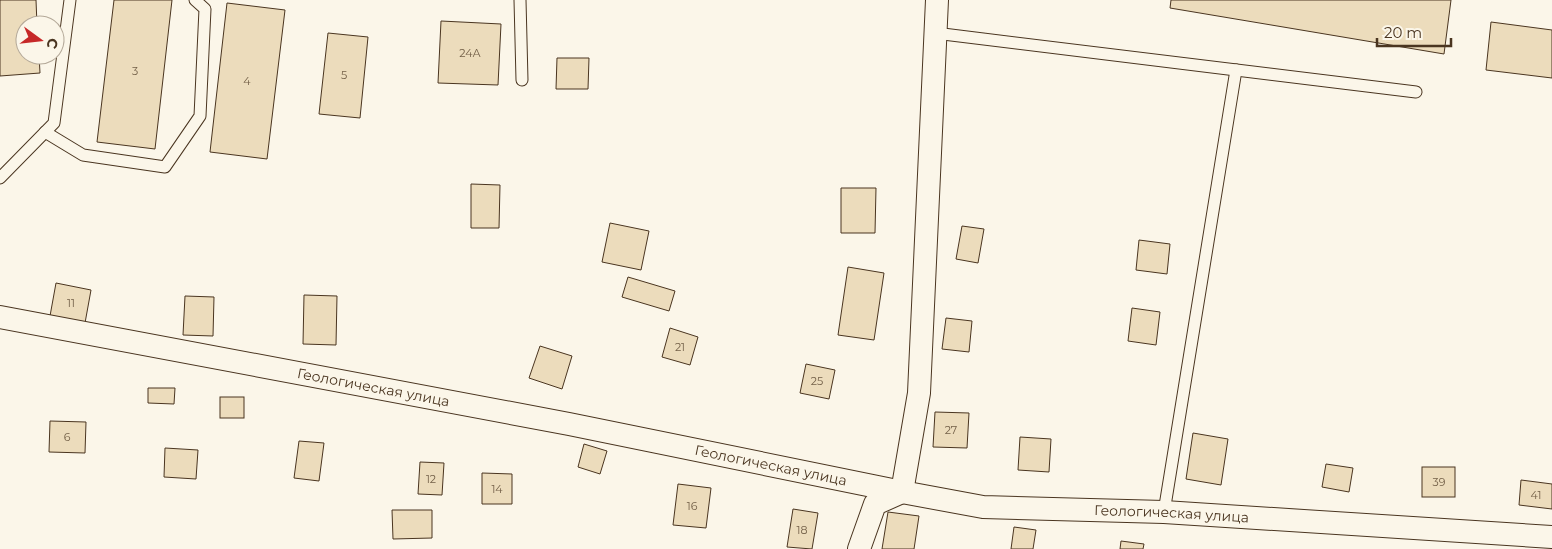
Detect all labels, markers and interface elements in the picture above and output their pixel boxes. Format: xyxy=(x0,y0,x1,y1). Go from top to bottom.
north arrow xyxy=(15,15,65,65)
scale bar xyxy=(1377,15,1451,47)
text: 20 m xyxy=(1384,23,1422,42)
text: С xyxy=(43,36,63,51)
house number: 24А xyxy=(459,46,482,60)
house number: 3 xyxy=(132,64,138,78)
house number: 5 xyxy=(341,68,347,82)
house number: 4 xyxy=(243,74,251,88)
house number: 11 xyxy=(67,296,75,310)
house number: 21 xyxy=(675,340,685,354)
street label: Геологическая улица xyxy=(296,364,451,410)
house number: 25 xyxy=(811,374,823,388)
house number: 27 xyxy=(945,423,957,437)
house number: 6 xyxy=(64,430,71,444)
street label: Геологическая улица xyxy=(693,441,849,490)
house number: 12 xyxy=(426,472,436,486)
house number: 39 xyxy=(1433,475,1446,489)
house number: 14 xyxy=(491,482,503,496)
house number: 41 xyxy=(1531,488,1541,502)
house number: 16 xyxy=(687,499,698,513)
street label: Геологическая улица xyxy=(1094,501,1250,526)
house number: 18 xyxy=(797,523,808,537)

